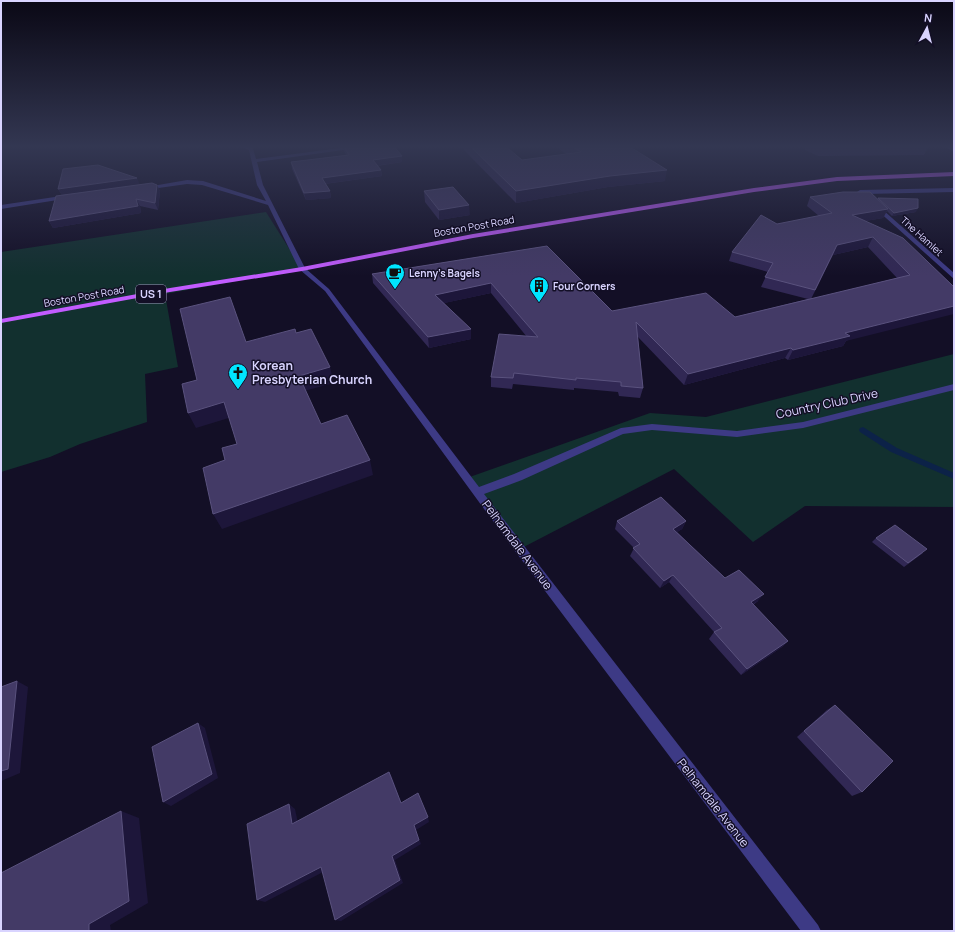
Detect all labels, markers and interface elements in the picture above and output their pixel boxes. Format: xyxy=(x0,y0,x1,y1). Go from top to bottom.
north arrow xyxy=(907,8,947,48)
text: N xyxy=(923,10,933,26)
street label: Boston Post Road xyxy=(433,212,516,240)
street label: The Hamlet xyxy=(898,213,946,259)
cafe icon: Lenny's Bagels xyxy=(384,262,406,290)
place label: Lenny's Bagels xyxy=(409,266,481,280)
building icon: Four Corners xyxy=(528,275,550,303)
place label: Four Corners xyxy=(553,279,616,293)
street label: Boston Post Road xyxy=(43,282,126,310)
road number: US 1 xyxy=(136,285,166,303)
place label: Korean Presbyterian Church xyxy=(252,357,372,388)
church icon: Korean Presbyterian Church xyxy=(227,362,249,390)
street label: Country Club Drive xyxy=(774,384,879,423)
street label: Pelhamdale Avenue xyxy=(478,496,557,593)
street label: Pelhamdale Avenue xyxy=(673,755,753,850)

